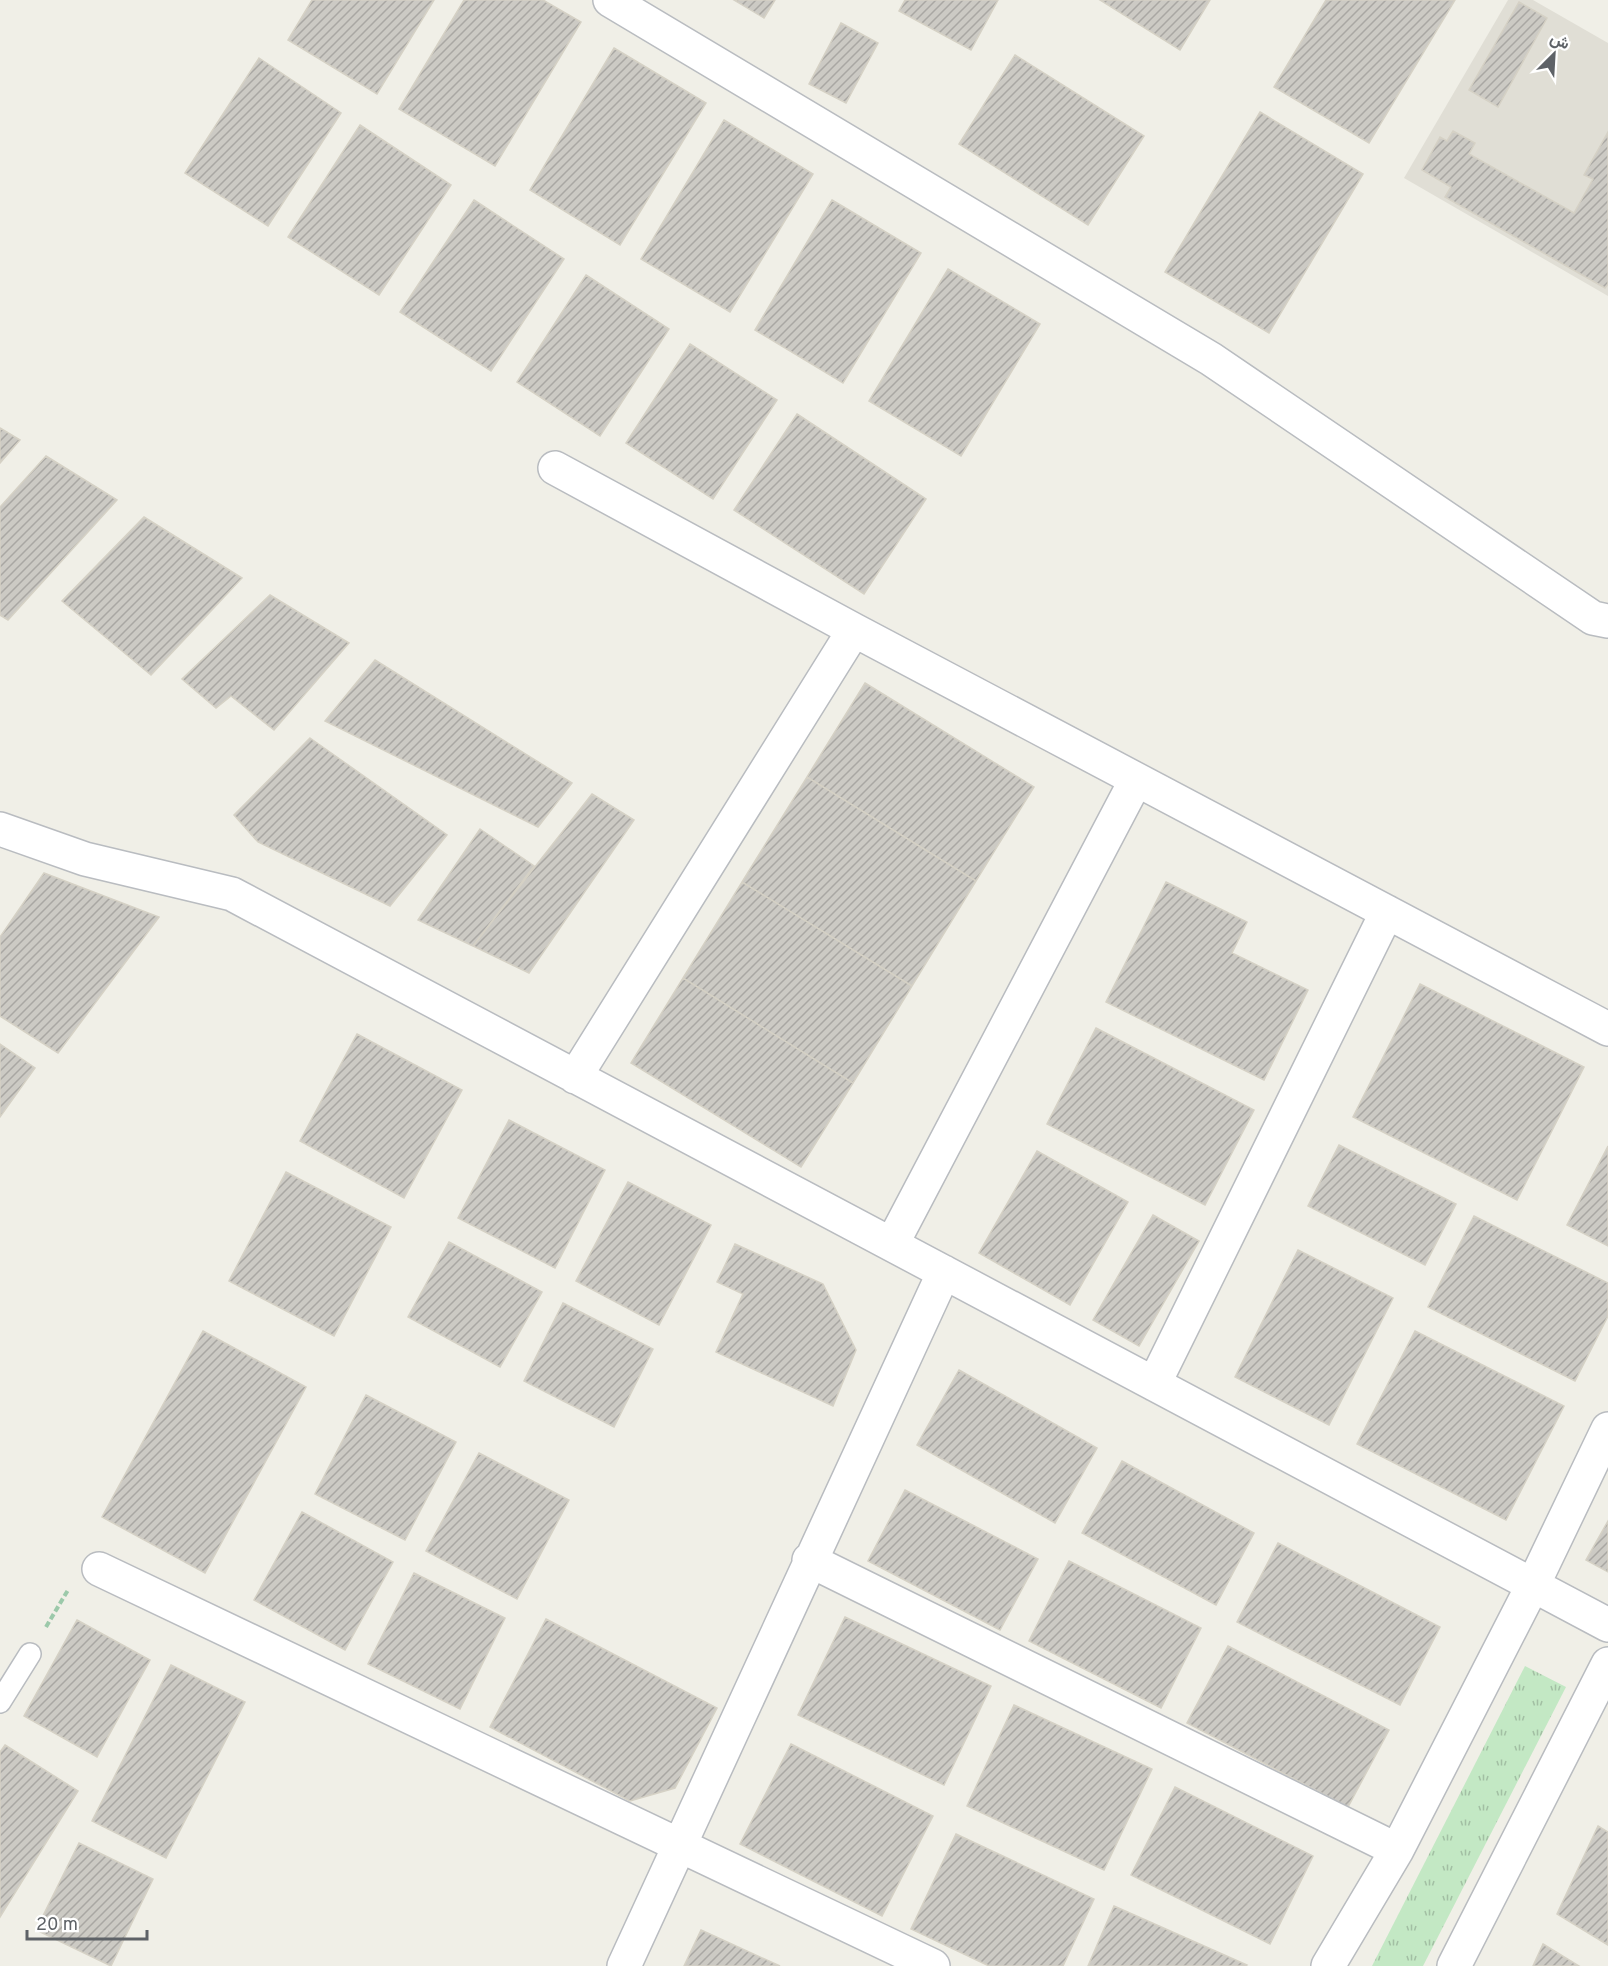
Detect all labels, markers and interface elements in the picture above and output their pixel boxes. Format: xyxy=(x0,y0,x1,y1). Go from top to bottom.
north arrow xyxy=(1524,24,1584,84)
text: ش xyxy=(1546,29,1572,55)
scale bar xyxy=(27,1903,147,1941)
text: 20 m xyxy=(36,1914,78,1937)

